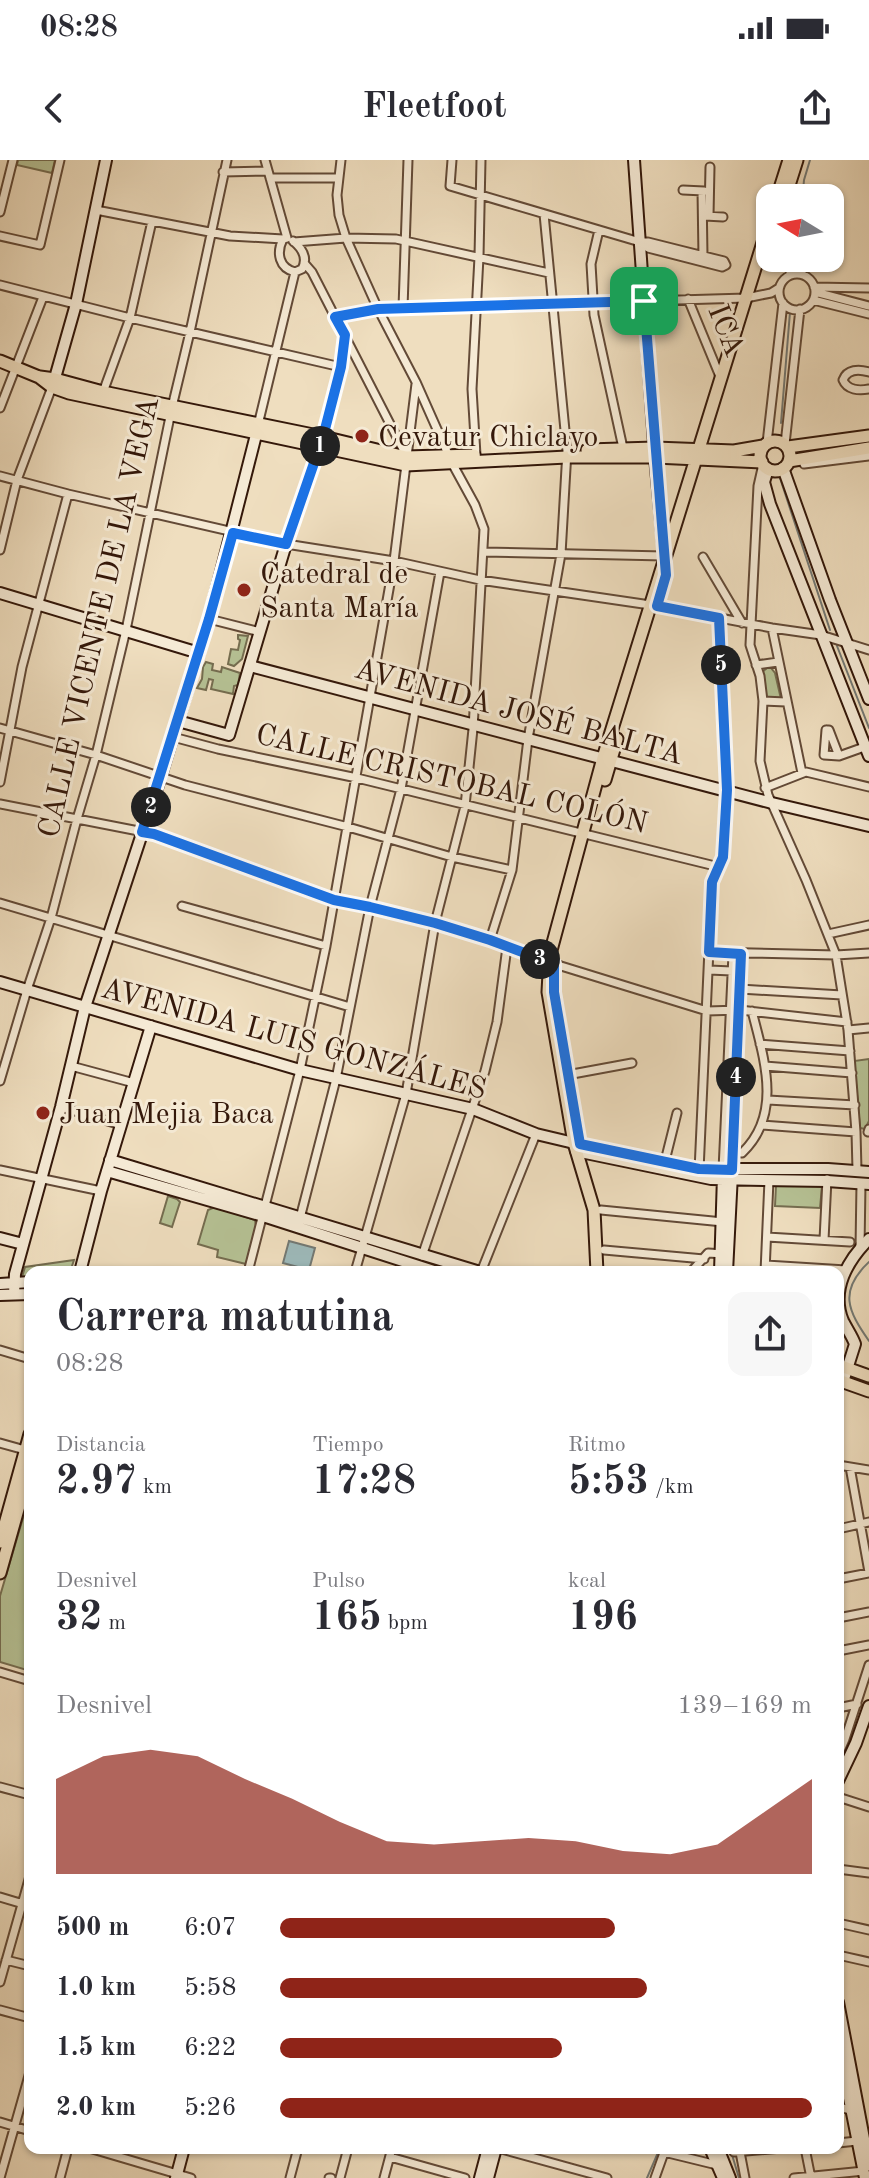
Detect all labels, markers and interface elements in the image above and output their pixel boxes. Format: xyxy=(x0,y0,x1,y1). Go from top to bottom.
text: 08:28 xyxy=(40,13,118,43)
icon: back xyxy=(32,86,76,130)
icon: share xyxy=(793,86,837,130)
text: Fleetfoot xyxy=(362,90,507,126)
north arrow xyxy=(756,184,844,272)
map controls xyxy=(756,184,844,272)
pin xyxy=(610,267,678,335)
icon: arrive xyxy=(622,279,666,323)
street label: ICA xyxy=(701,300,749,361)
street label: CALLE VICENTE DE LA VEGA xyxy=(35,394,165,841)
place label: Cevatur Chiclayo xyxy=(378,423,598,453)
pin: 1 xyxy=(300,426,340,466)
marker: Cevatur Chiclayo xyxy=(353,427,371,445)
text: 1 xyxy=(314,435,326,457)
place label: Catedral de Santa María xyxy=(260,560,419,624)
marker: Catedral de Santa María xyxy=(235,581,253,599)
pin: 5 xyxy=(701,645,741,685)
street label: AVENIDA JOSÉ BALTA xyxy=(351,650,687,771)
text: 5 xyxy=(715,654,727,676)
street label: CALLE CRISTOBAL COLÓN xyxy=(253,715,652,840)
pin: 2 xyxy=(131,787,171,827)
text: 2 xyxy=(145,796,157,818)
pin: 3 xyxy=(520,939,560,979)
text: 3 xyxy=(534,948,546,970)
street label: AVENIDA LUIS GONZÁLES xyxy=(98,969,491,1106)
pin: 4 xyxy=(716,1057,756,1097)
text: 4 xyxy=(730,1066,742,1088)
place label: Juan Mejia Baca xyxy=(59,1100,274,1130)
marker: Juan Mejia Baca xyxy=(34,1104,52,1122)
button: share xyxy=(728,1292,812,1376)
text: Carrera matutina xyxy=(56,1296,394,1340)
text: 08:28 xyxy=(56,1351,124,1377)
text: Distancia xyxy=(56,1434,146,1456)
text: Tiempo xyxy=(312,1434,384,1456)
text: Ritmo xyxy=(568,1434,626,1456)
text: 2.97 xyxy=(56,1463,137,1503)
text: 17:28 xyxy=(312,1463,416,1503)
text: 5:53 xyxy=(568,1463,649,1503)
text: km xyxy=(137,1476,172,1498)
text: /km xyxy=(649,1476,694,1498)
text: Desnivel xyxy=(56,1570,137,1592)
text: Pulso xyxy=(312,1570,365,1592)
text: kcal xyxy=(568,1570,606,1592)
text: 32 xyxy=(56,1599,102,1639)
text: 165 xyxy=(312,1599,382,1639)
text: 196 xyxy=(568,1599,638,1639)
text: m xyxy=(102,1612,126,1634)
text: bpm xyxy=(382,1612,428,1634)
text: Desnivel xyxy=(56,1693,152,1719)
text: 139–169 m xyxy=(677,1693,812,1719)
text: 500 m xyxy=(56,1915,129,1941)
text: 6:07 xyxy=(184,1915,237,1941)
text: 1.0 km xyxy=(56,1975,136,2001)
text: 5:58 xyxy=(184,1975,237,2001)
text: 1.5 km xyxy=(56,2035,136,2061)
text: 6:22 xyxy=(184,2035,237,2061)
text: 2.0 km xyxy=(56,2095,136,2121)
text: 5:26 xyxy=(184,2095,237,2121)

